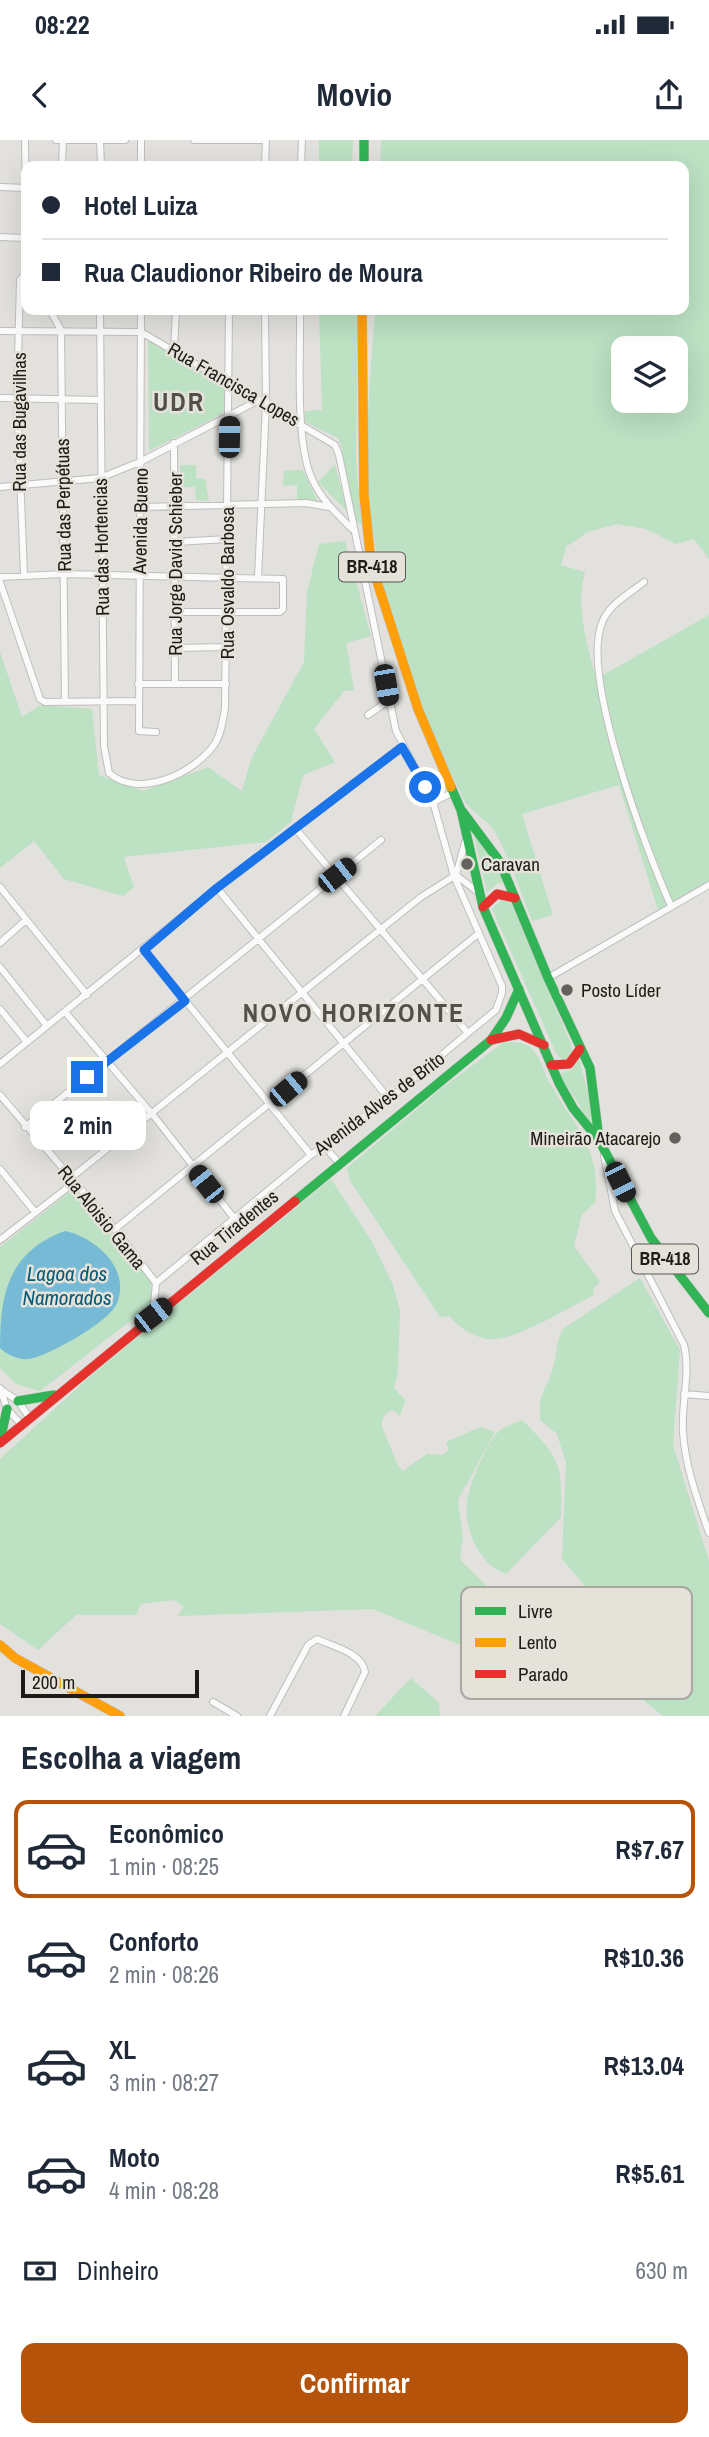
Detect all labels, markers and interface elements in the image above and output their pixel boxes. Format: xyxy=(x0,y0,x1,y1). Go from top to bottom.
text: 08:22 xyxy=(35,7,90,42)
text: Movio xyxy=(317,73,392,116)
icon: back xyxy=(21,76,59,114)
icon: share xyxy=(650,76,688,114)
text: Hotel Luiza xyxy=(84,188,198,223)
text: Rua Claudionor Ribeiro de Moura xyxy=(84,255,423,290)
street label: Rua Francisca Lopes xyxy=(163,336,305,432)
map controls xyxy=(611,336,688,413)
button: layers xyxy=(611,336,688,413)
street label: Rua das Bugavilhas xyxy=(6,352,32,492)
district label: UDR xyxy=(153,384,205,419)
car xyxy=(219,416,240,458)
street label: Rua das Perpétuas xyxy=(49,438,77,572)
street label: Avenida Bueno xyxy=(126,468,154,575)
street label: Rua Jorge David Schieber xyxy=(162,471,188,656)
street label: Rua das Hortencias xyxy=(87,478,115,616)
street label: Rua Osvaldo Barbosa xyxy=(214,506,240,659)
road number: BR-418 xyxy=(339,552,405,582)
car xyxy=(373,662,400,708)
route start xyxy=(409,771,441,803)
place label: Caravan xyxy=(481,851,540,877)
car xyxy=(314,854,361,896)
marker: Caravan xyxy=(459,856,475,872)
place label: Posto Líder xyxy=(581,977,661,1003)
marker: Posto Líder xyxy=(559,982,575,998)
district label: NOVO HORIZONTE xyxy=(243,995,465,1030)
street label: Avenida Alves de Brito xyxy=(308,1045,450,1161)
route end xyxy=(71,1061,103,1093)
car xyxy=(266,1067,311,1111)
callout: 2 min xyxy=(29,1102,145,1150)
text: 2 min xyxy=(63,1110,113,1141)
place label: Mineirão Atacarejo xyxy=(530,1125,661,1151)
marker: Mineirão Atacarejo xyxy=(667,1130,683,1146)
car xyxy=(602,1159,639,1205)
street label: Rua Aloisio Gama xyxy=(52,1160,152,1275)
car xyxy=(185,1161,228,1207)
street label: Rua Tiradentes xyxy=(184,1183,284,1271)
road number: BR-418 xyxy=(632,1244,698,1274)
water label: Lagoa dos Namorados xyxy=(23,1259,112,1312)
car xyxy=(130,1294,177,1336)
legend xyxy=(461,1587,692,1699)
text: Livre xyxy=(518,1598,553,1624)
text: Lento xyxy=(518,1629,557,1655)
text: Parado xyxy=(518,1661,568,1687)
scale bar xyxy=(21,1667,200,1699)
text: 200 m xyxy=(32,1669,75,1695)
text: Escolha a viagem xyxy=(21,1736,241,1779)
text: Econômico xyxy=(109,1816,224,1851)
icon: car xyxy=(25,1818,88,1881)
text: R$7.67 xyxy=(615,1832,684,1867)
text: 1 min · 08:25 xyxy=(109,1851,219,1882)
text: Conforto xyxy=(109,1924,199,1959)
icon: car xyxy=(25,1926,88,1989)
text: R$10.36 xyxy=(603,1940,684,1975)
text: 2 min · 08:26 xyxy=(109,1959,219,1990)
text: XL xyxy=(109,2032,136,2067)
icon: car xyxy=(25,2034,88,2097)
text: R$13.04 xyxy=(603,2048,684,2083)
text: 3 min · 08:27 xyxy=(109,2067,219,2098)
text: Moto xyxy=(109,2140,160,2175)
icon: car xyxy=(25,2142,88,2205)
text: R$5.61 xyxy=(615,2156,684,2191)
text: 4 min · 08:28 xyxy=(109,2175,219,2206)
icon: cash xyxy=(21,2252,59,2290)
text: Dinheiro xyxy=(77,2253,159,2288)
text: 630 m xyxy=(636,2255,688,2286)
button: Confirmar xyxy=(21,2343,688,2423)

